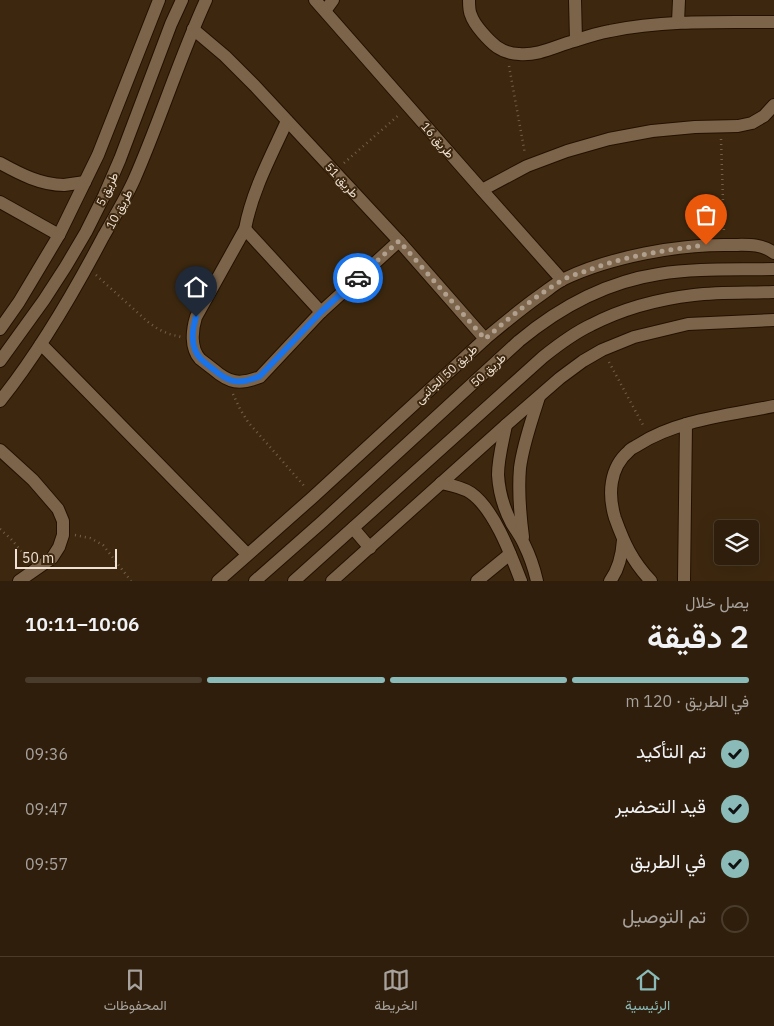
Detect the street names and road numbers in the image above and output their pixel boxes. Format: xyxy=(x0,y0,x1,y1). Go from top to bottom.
street label: طريق 16 xyxy=(418,119,458,162)
street label: طريق 51 xyxy=(321,159,362,202)
street label: طريق 5 xyxy=(93,170,122,209)
street label: طريق 10 xyxy=(102,186,137,232)
street label: طريق 50 الجانبى xyxy=(412,341,481,407)
street label: طريق 50 xyxy=(467,350,510,391)

